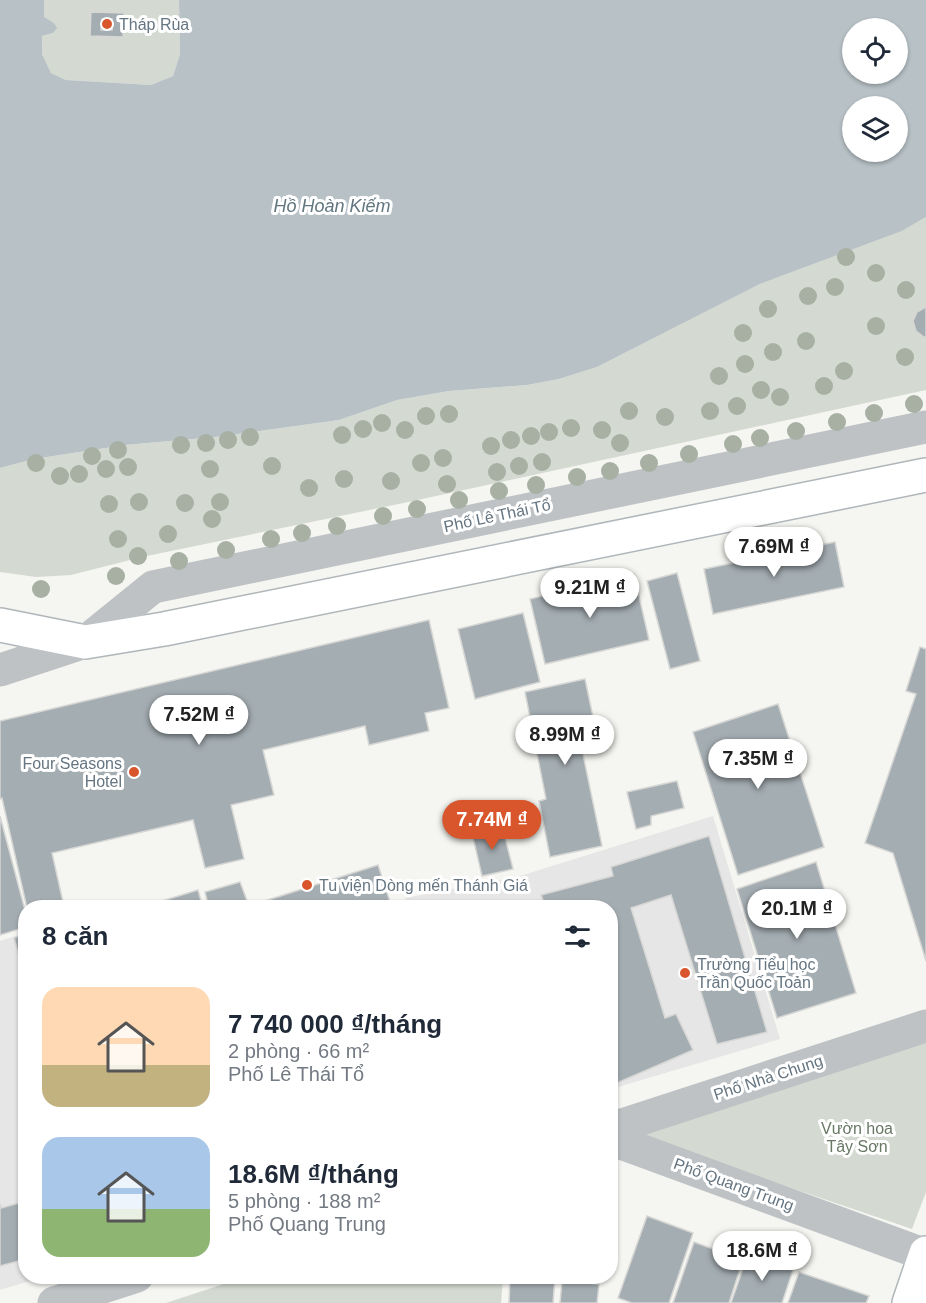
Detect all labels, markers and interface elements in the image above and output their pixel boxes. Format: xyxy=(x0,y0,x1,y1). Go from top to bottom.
place label: Tháp Rùa xyxy=(119,16,189,33)
marker: Tháp Rùa xyxy=(100,17,114,31)
map controls xyxy=(842,18,908,162)
button: locate xyxy=(842,18,908,84)
button: layers xyxy=(842,96,908,162)
water label: Hồ Hoàn Kiếm xyxy=(273,196,391,216)
street label: Phố Lê Thái Tổ xyxy=(442,496,552,535)
pin: 7.69M ₫ xyxy=(719,527,829,578)
text: 7.69M ₫ xyxy=(738,535,810,557)
pin: 9.21M ₫ xyxy=(535,568,645,619)
text: 9.21M ₫ xyxy=(554,576,626,598)
pin: 7.52M ₫ xyxy=(144,695,254,746)
text: 7.52M ₫ xyxy=(163,703,235,725)
pin: 8.99M ₫ xyxy=(510,715,620,766)
text: 8.99M ₫ xyxy=(529,723,601,745)
pin: 7.35M ₫ xyxy=(703,739,813,790)
text: 7.35M ₫ xyxy=(722,747,794,769)
place label: Four Seasons Hotel xyxy=(22,755,122,790)
marker: Four Seasons Hotel xyxy=(127,765,141,779)
pin: 7.74M ₫ xyxy=(437,800,547,851)
text: 7.74M ₫ xyxy=(456,808,528,830)
place label: Tu viện Dòng mến Thánh Giá xyxy=(319,877,528,894)
marker: Tu viện Dòng mến Thánh Giá xyxy=(300,878,314,892)
pin: 20.1M ₫ xyxy=(742,889,852,940)
text: 20.1M ₫ xyxy=(761,897,833,919)
icon: filters xyxy=(561,920,594,953)
text: 8 căn xyxy=(42,921,109,951)
place label: Trường Tiểu học Trần Quốc Toản xyxy=(697,956,815,991)
marker: Trường Tiểu học Trần Quốc Toản xyxy=(678,966,692,980)
text: 7 740 000 ₫/tháng xyxy=(228,1009,442,1039)
icon: home xyxy=(90,1011,162,1083)
text: 2 phòng · 66 m² xyxy=(228,1040,369,1062)
street label: Phố Nhà Chung xyxy=(711,1052,825,1103)
text: Phố Lê Thái Tổ xyxy=(228,1063,364,1085)
park label: Vườn hoa Tây Sơn xyxy=(821,1120,893,1155)
street label: Phố Quang Trung xyxy=(672,1155,796,1214)
text: 18.6M ₫/tháng xyxy=(228,1159,399,1189)
icon: home xyxy=(90,1161,162,1233)
text: 5 phòng · 188 m² xyxy=(228,1190,380,1212)
text: Phố Quang Trung xyxy=(228,1213,386,1235)
pin: 18.6M ₫ xyxy=(707,1231,817,1282)
text: 18.6M ₫ xyxy=(726,1239,798,1261)

